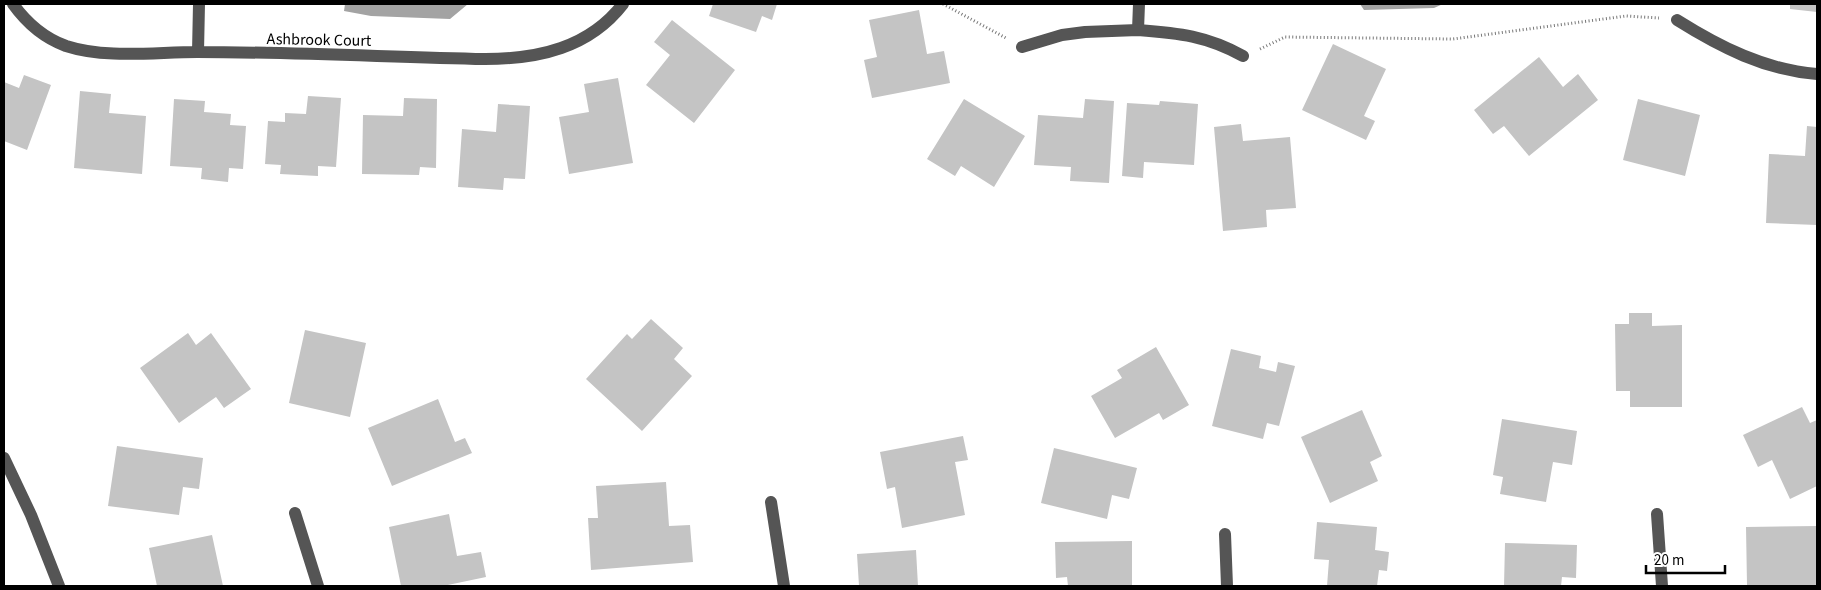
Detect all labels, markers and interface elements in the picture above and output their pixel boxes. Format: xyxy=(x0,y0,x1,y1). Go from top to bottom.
street label: Ashbrook Court xyxy=(266,28,372,52)
scale bar xyxy=(1646,542,1725,574)
text: 20 m xyxy=(1654,550,1684,571)

